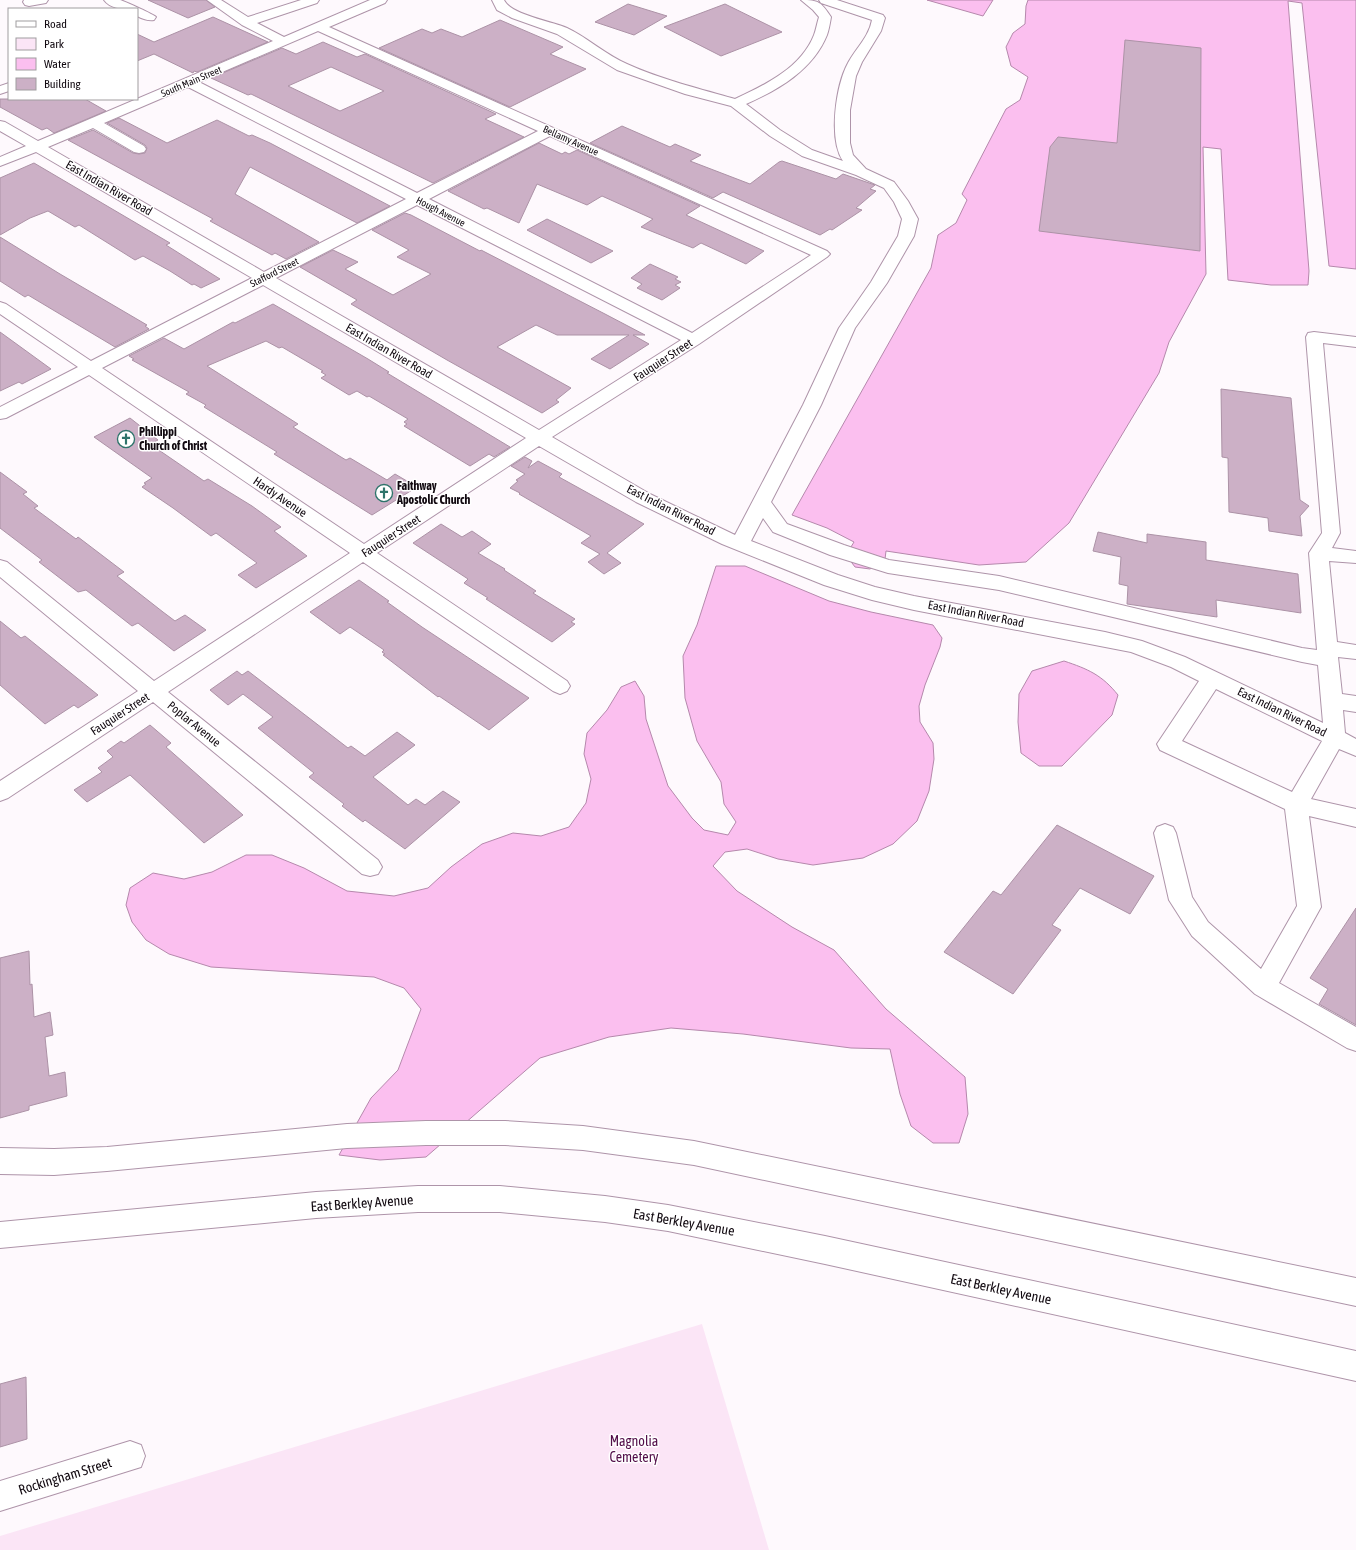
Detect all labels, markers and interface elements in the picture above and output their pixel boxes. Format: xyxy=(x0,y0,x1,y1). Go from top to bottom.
legend xyxy=(8,8,138,100)
text: Road xyxy=(44,17,67,31)
text: Park xyxy=(44,37,65,51)
text: Water xyxy=(44,57,71,71)
street label: South Main Street xyxy=(159,64,223,99)
text: Building xyxy=(44,77,82,91)
street label: Bellamy Avenue xyxy=(541,123,601,158)
street label: East Indian River Road xyxy=(63,158,155,218)
street label: Hough Avenue xyxy=(414,194,468,229)
street label: Stafford Street xyxy=(248,255,300,289)
street label: East Indian River Road xyxy=(343,321,435,381)
street label: Fauquier Street xyxy=(631,336,695,384)
place label: Phillippi Church of Christ xyxy=(139,425,208,453)
church icon: Phillippi Church of Christ xyxy=(116,429,136,449)
street label: Hardy Avenue xyxy=(251,474,309,520)
place label: Faithway Apostolic Church xyxy=(396,479,470,507)
street label: East Indian River Road xyxy=(624,482,718,538)
church icon: Faithway Apostolic Church xyxy=(374,483,394,503)
street label: Fauquier Street xyxy=(359,512,423,560)
street label: East Indian River Road xyxy=(927,598,1025,630)
street label: East Indian River Road xyxy=(1235,684,1329,740)
street label: Fauquier Street xyxy=(88,690,152,738)
street label: Poplar Avenue xyxy=(165,698,223,750)
street label: East Berkley Avenue xyxy=(310,1191,414,1215)
street label: East Berkley Avenue xyxy=(632,1205,736,1239)
street label: East Berkley Avenue xyxy=(949,1270,1053,1308)
park label: Magnolia Cemetery xyxy=(609,1433,659,1465)
street label: Rockingham Street xyxy=(16,1454,114,1498)

